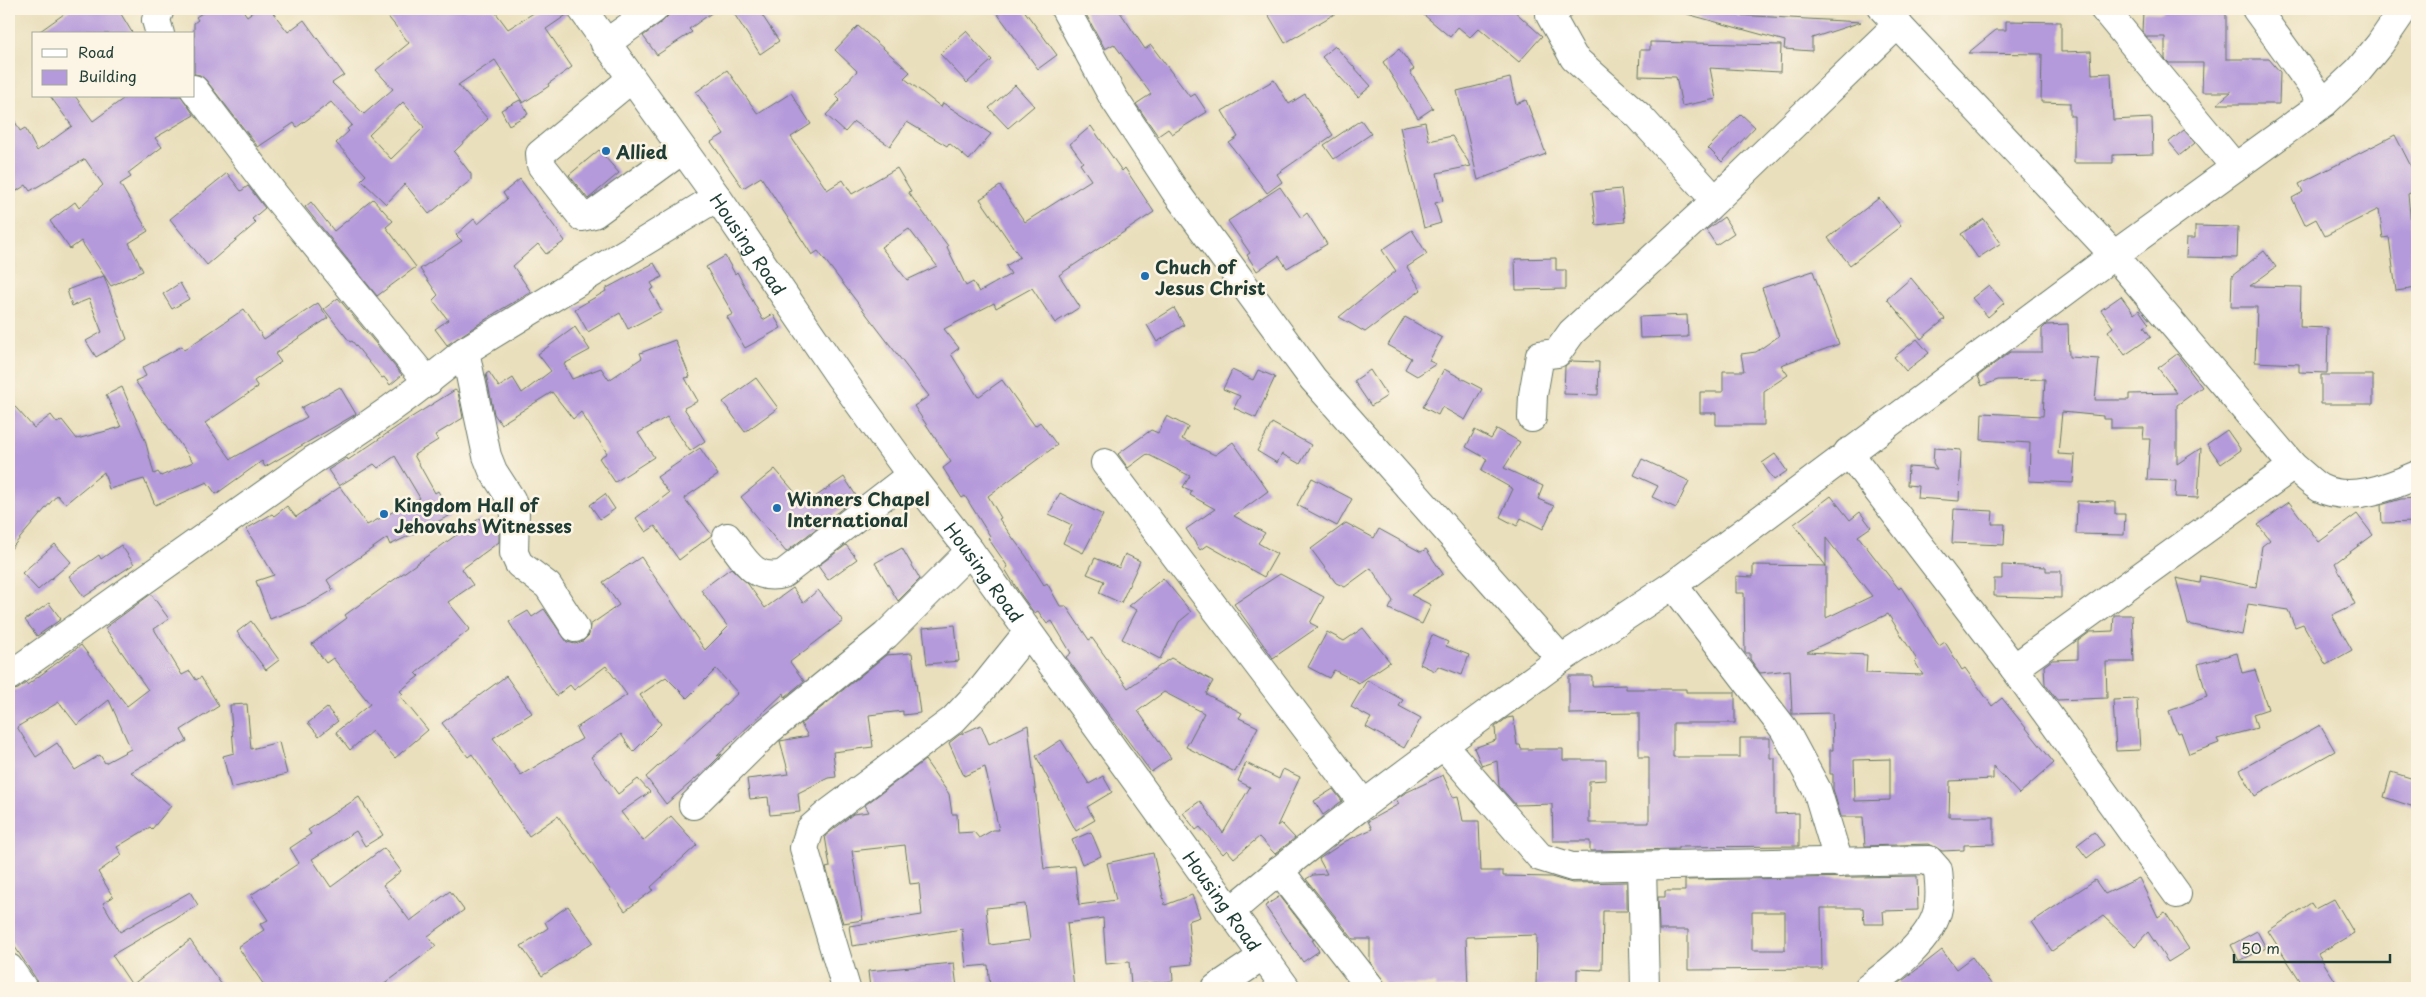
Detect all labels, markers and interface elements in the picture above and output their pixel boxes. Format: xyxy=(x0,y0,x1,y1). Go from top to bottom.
legend xyxy=(32,32,195,98)
text: Road xyxy=(78,40,114,63)
text: Building xyxy=(78,64,137,87)
place label: Allied xyxy=(615,138,668,165)
marker: Allied xyxy=(600,145,612,157)
street label: Housing Road xyxy=(704,187,793,300)
place label: Chuch of Jesus Christ xyxy=(1155,253,1266,301)
marker: Chuch of Jesus Christ xyxy=(1139,270,1151,282)
place label: Winners Chapel International xyxy=(787,485,930,533)
place label: Kingdom Hall of Jehovahs Witnesses xyxy=(394,491,572,539)
marker: Winners Chapel International xyxy=(771,502,783,514)
marker: Kingdom Hall of Jehovahs Witnesses xyxy=(378,508,390,520)
street label: Housing Road xyxy=(939,516,1030,627)
street label: Housing Road xyxy=(1177,845,1268,956)
scale bar xyxy=(2234,932,2390,964)
text: 50 m xyxy=(2241,936,2280,959)

